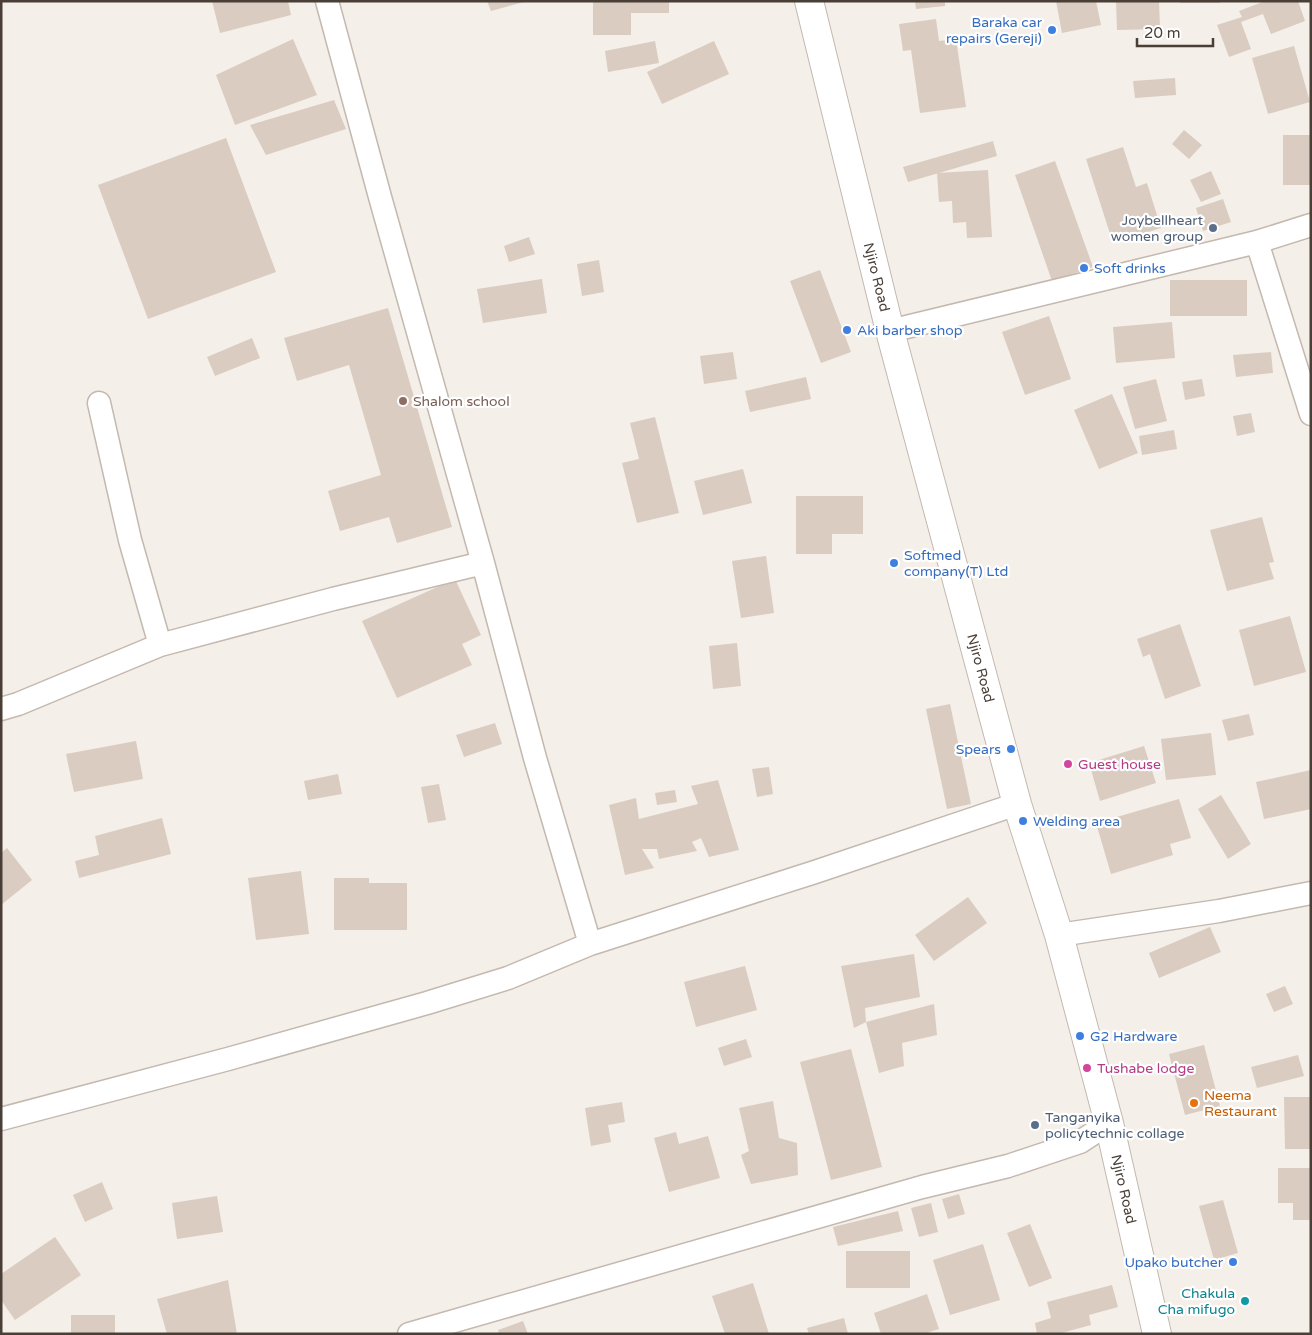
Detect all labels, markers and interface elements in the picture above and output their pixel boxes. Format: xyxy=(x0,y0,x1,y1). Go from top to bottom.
place label: Baraka car repairs (Gereji) xyxy=(946,14,1043,47)
scale bar xyxy=(1137,15,1213,47)
marker: Baraka car repairs (Gereji) xyxy=(1046,24,1058,36)
text: 20 m xyxy=(1144,24,1181,42)
place label: Joybellheart women group xyxy=(1111,212,1204,245)
marker: Joybellheart women group xyxy=(1207,222,1219,234)
street label: Njiro Road xyxy=(860,241,893,313)
place label: Soft drinks xyxy=(1094,260,1166,277)
marker: Soft drinks xyxy=(1078,262,1090,274)
place label: Aki barber shop xyxy=(857,322,963,339)
marker: Aki barber shop xyxy=(841,324,853,336)
place label: Shalom school xyxy=(413,393,510,410)
marker: Shalom school xyxy=(397,395,409,407)
place label: Softmed company(T) Ltd xyxy=(904,547,1008,580)
marker: Softmed company(T) Ltd xyxy=(888,557,900,569)
street label: Njiro Road xyxy=(963,632,998,704)
place label: Spears xyxy=(956,741,1001,758)
marker: Spears xyxy=(1005,743,1017,755)
place label: Guest house xyxy=(1078,756,1161,773)
marker: Guest house xyxy=(1062,758,1074,770)
place label: Welding area xyxy=(1033,813,1120,830)
marker: Welding area xyxy=(1017,815,1029,827)
place label: G2 Hardware xyxy=(1090,1028,1177,1045)
marker: G2 Hardware xyxy=(1074,1030,1086,1042)
place label: Tushabe lodge xyxy=(1097,1060,1194,1077)
marker: Tushabe lodge xyxy=(1081,1062,1093,1074)
place label: Neema Restaurant xyxy=(1204,1087,1278,1120)
marker: Neema Restaurant xyxy=(1188,1097,1200,1109)
place label: Tanganyika policytechnic collage xyxy=(1045,1109,1184,1142)
marker: Tanganyika policytechnic collage xyxy=(1029,1119,1041,1131)
street label: Njiro Road xyxy=(1107,1153,1140,1225)
place label: Upako butcher xyxy=(1124,1254,1224,1271)
marker: Upako butcher xyxy=(1227,1256,1239,1268)
place label: Chakula Cha mifugo xyxy=(1158,1285,1235,1318)
marker: Chakula Cha mifugo xyxy=(1239,1295,1251,1307)

